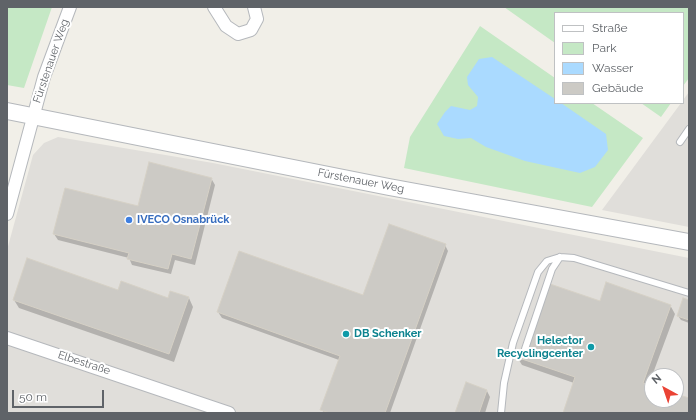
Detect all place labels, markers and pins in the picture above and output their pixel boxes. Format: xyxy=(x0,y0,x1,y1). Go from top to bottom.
place label: IVECO Osnabrück xyxy=(137,213,230,227)
marker: IVECO Osnabrück xyxy=(124,215,134,225)
place label: DB Schenker xyxy=(354,327,422,341)
marker: DB Schenker xyxy=(341,329,351,339)
place label: Helector Recyclingcenter xyxy=(497,334,583,360)
marker: Helector Recyclingcenter xyxy=(586,342,596,352)

